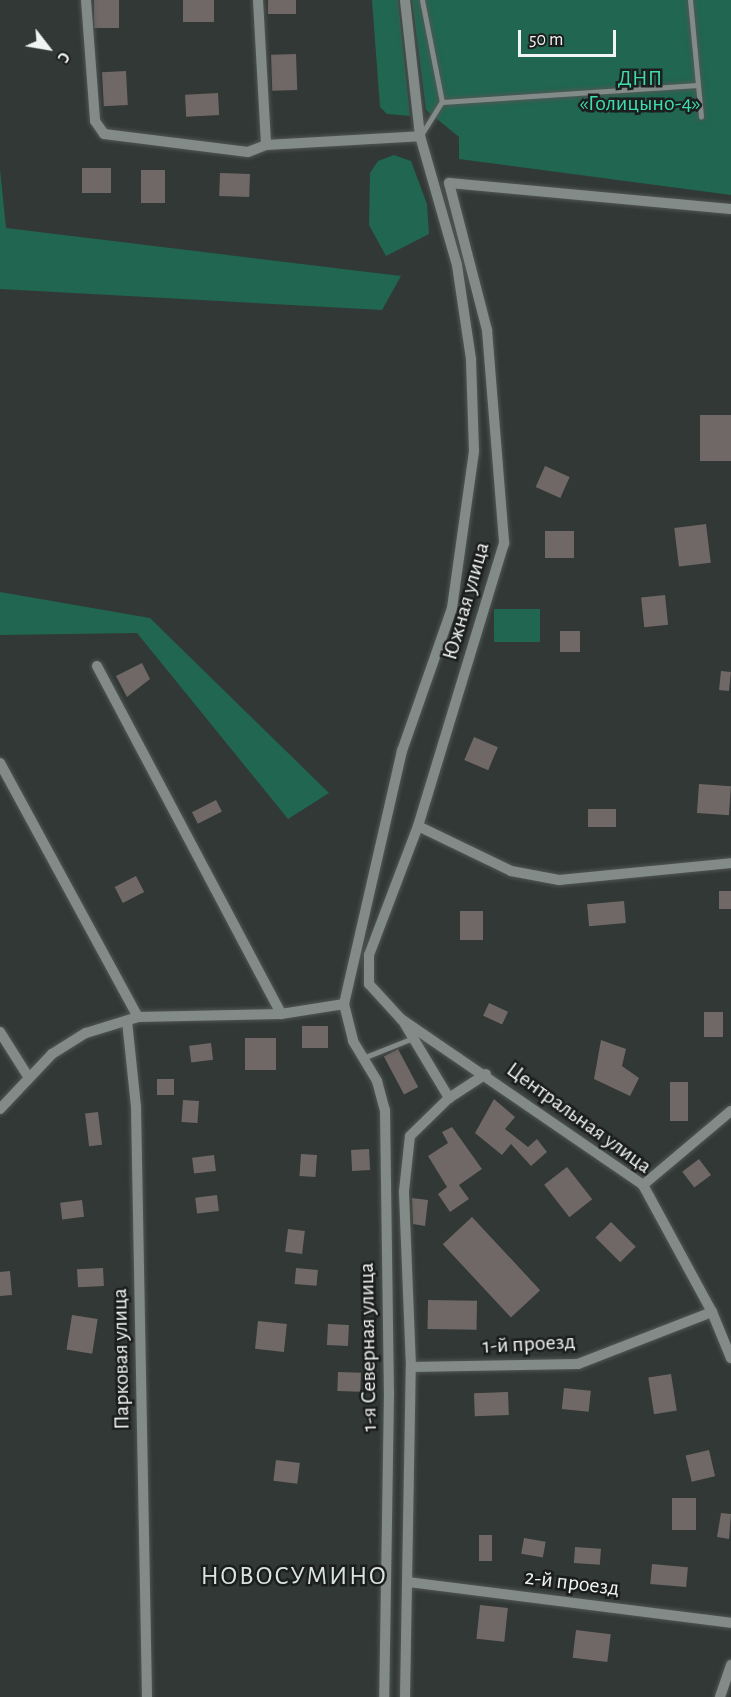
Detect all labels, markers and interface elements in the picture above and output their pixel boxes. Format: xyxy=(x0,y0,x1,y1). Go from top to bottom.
north arrow xyxy=(18,18,78,78)
scale bar xyxy=(521,18,618,56)
text: 50 m xyxy=(529,31,563,49)
text: С xyxy=(54,49,73,65)
park label: ДНП «Голицыно-4» xyxy=(579,65,701,116)
street label: Южная улица xyxy=(437,539,495,663)
street label: Центральная улица xyxy=(501,1056,657,1180)
street label: 1-я Северная улица xyxy=(353,1262,383,1432)
street label: Парковая улица xyxy=(107,1288,135,1430)
street label: 1-й проезд xyxy=(482,1328,576,1360)
district label: НОВОСУМИНО xyxy=(200,1561,388,1593)
street label: 2-й проезд xyxy=(523,1564,621,1602)

